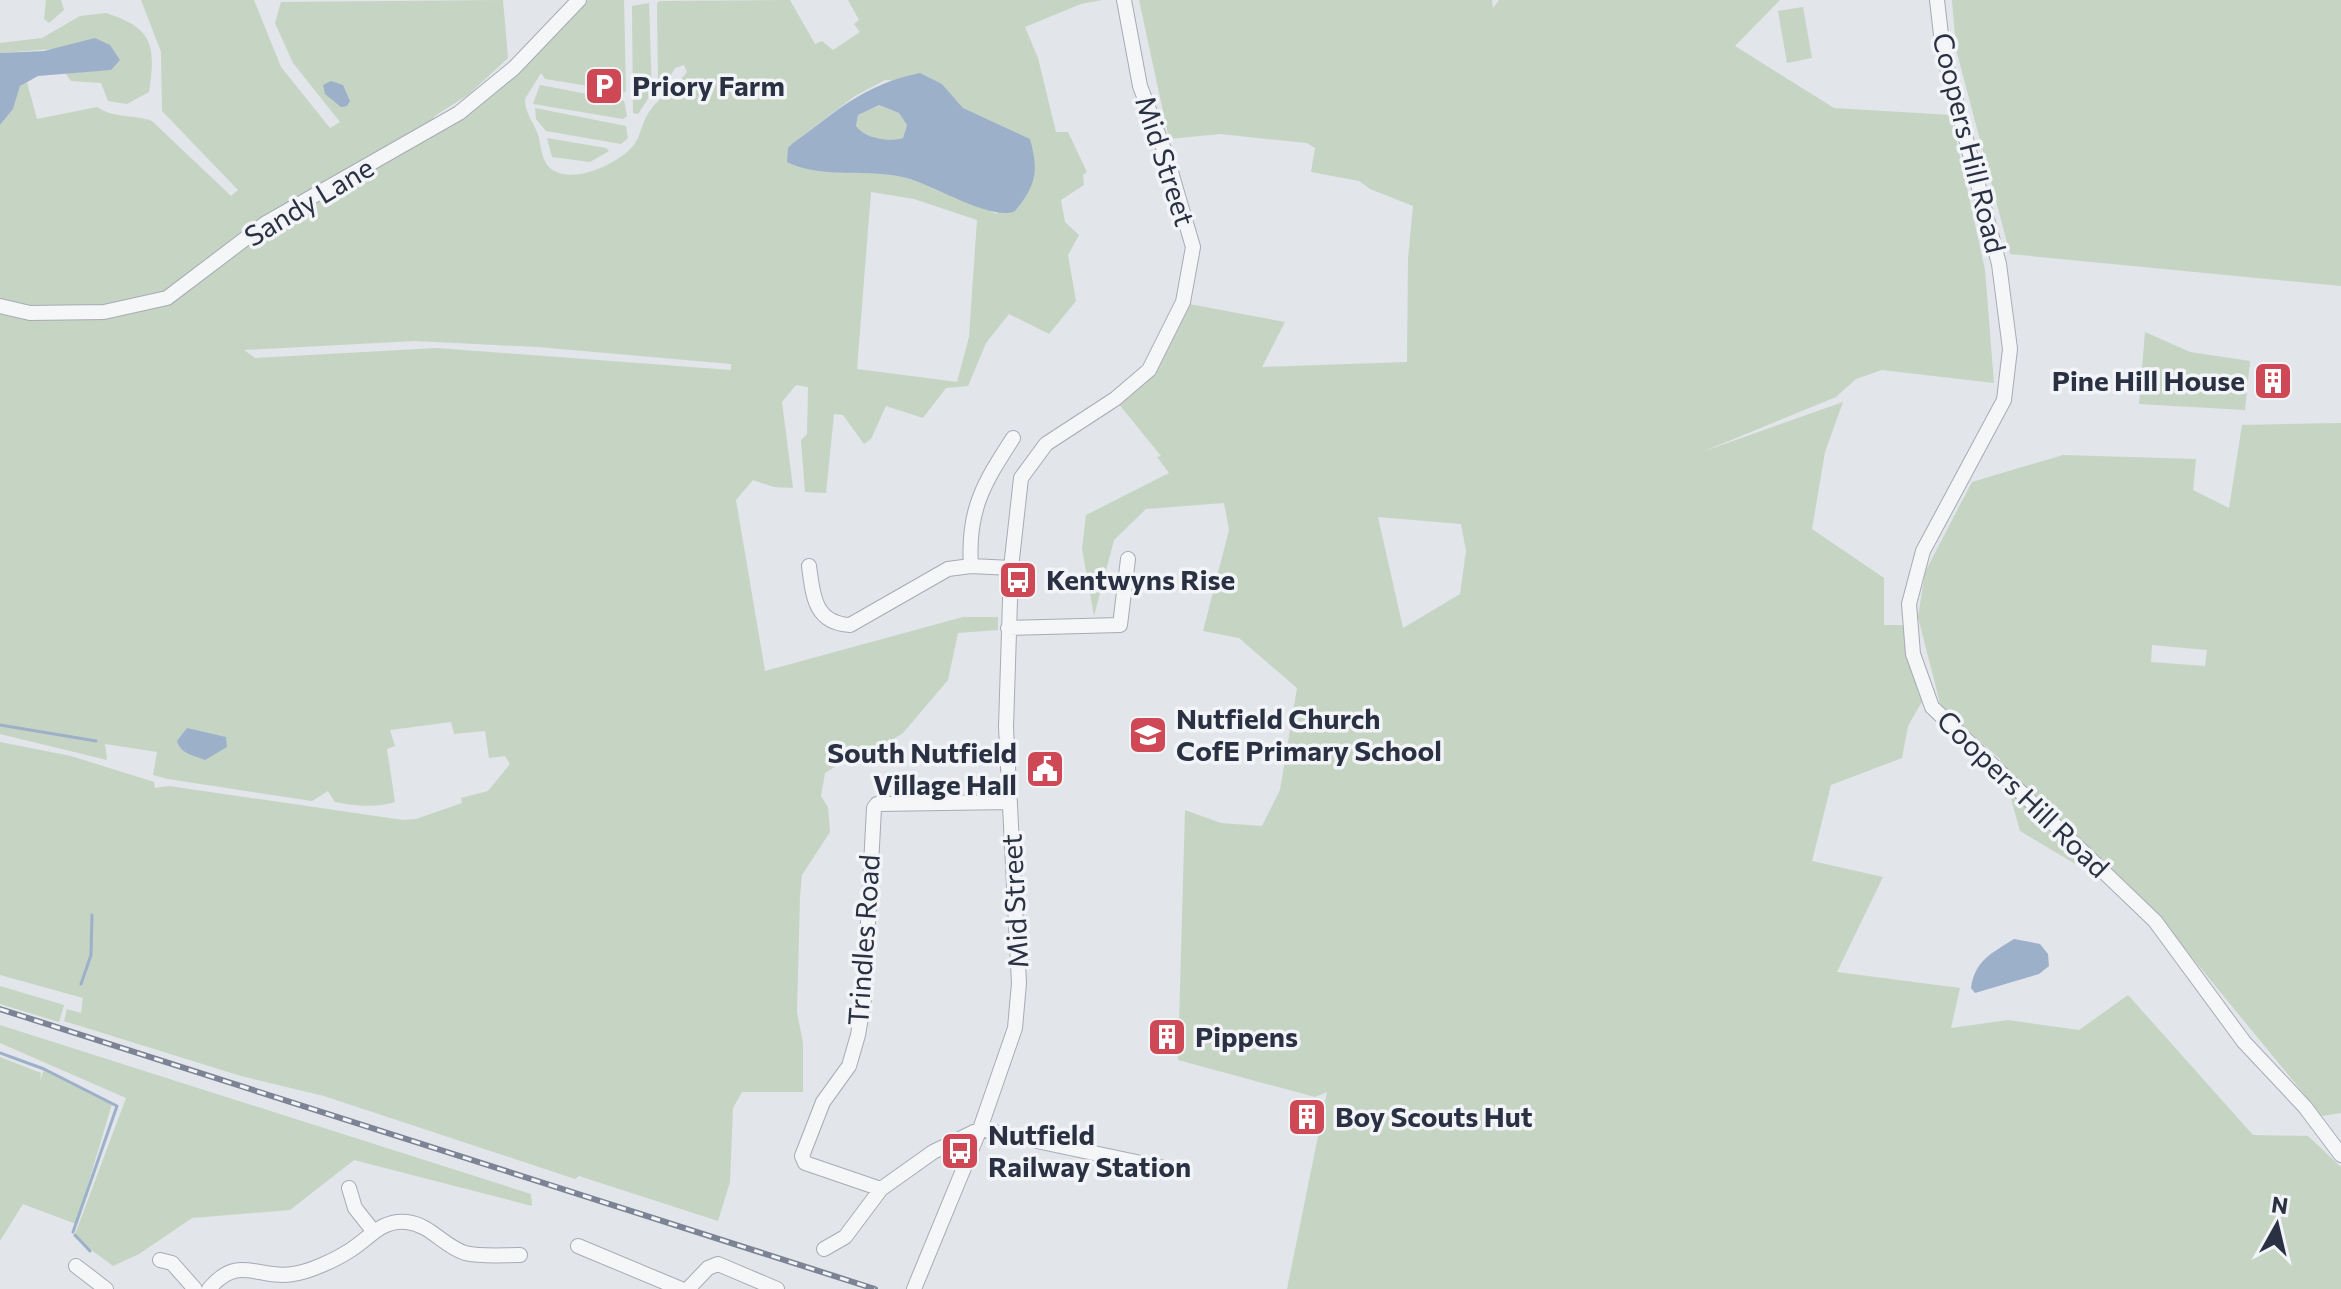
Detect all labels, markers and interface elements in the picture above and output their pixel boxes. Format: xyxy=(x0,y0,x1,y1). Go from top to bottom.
street label: Coopers Hill Road xyxy=(1926,29,2014,256)
parking icon: Priory Farm xyxy=(583,65,625,107)
place label: Priory Farm xyxy=(632,68,785,102)
street label: Mid Street xyxy=(1129,91,1203,230)
street label: Sandy Lane xyxy=(238,149,379,253)
building icon: Pine Hill House xyxy=(2252,360,2294,402)
place label: Pine Hill House xyxy=(2052,363,2245,397)
bus stop icon: Kentwyns Rise xyxy=(997,559,1039,601)
place label: Kentwyns Rise xyxy=(1046,562,1235,596)
place label: Nutfield Church CofE Primary School xyxy=(1176,701,1442,767)
street label: Coopers Hill Road xyxy=(1931,703,2117,884)
school or university icon: Nutfield Church CofE Primary School xyxy=(1127,714,1169,756)
place label: South Nutfield Village Hall xyxy=(827,735,1017,801)
public building icon: South Nutfield Village Hall xyxy=(1024,748,1066,790)
street label: Mid Street xyxy=(994,833,1035,969)
street label: Trindles Road xyxy=(840,853,886,1027)
building icon: Pippens xyxy=(1146,1016,1188,1058)
place label: Pippens xyxy=(1195,1019,1298,1053)
building icon: Boy Scouts Hut xyxy=(1286,1096,1328,1138)
place label: Boy Scouts Hut xyxy=(1335,1099,1533,1133)
place label: Nutfield Railway Station xyxy=(988,1117,1191,1183)
bus stop icon: Nutfield Railway Station xyxy=(939,1130,981,1172)
north arrow xyxy=(2237,1185,2317,1265)
text: N xyxy=(2270,1190,2290,1219)

